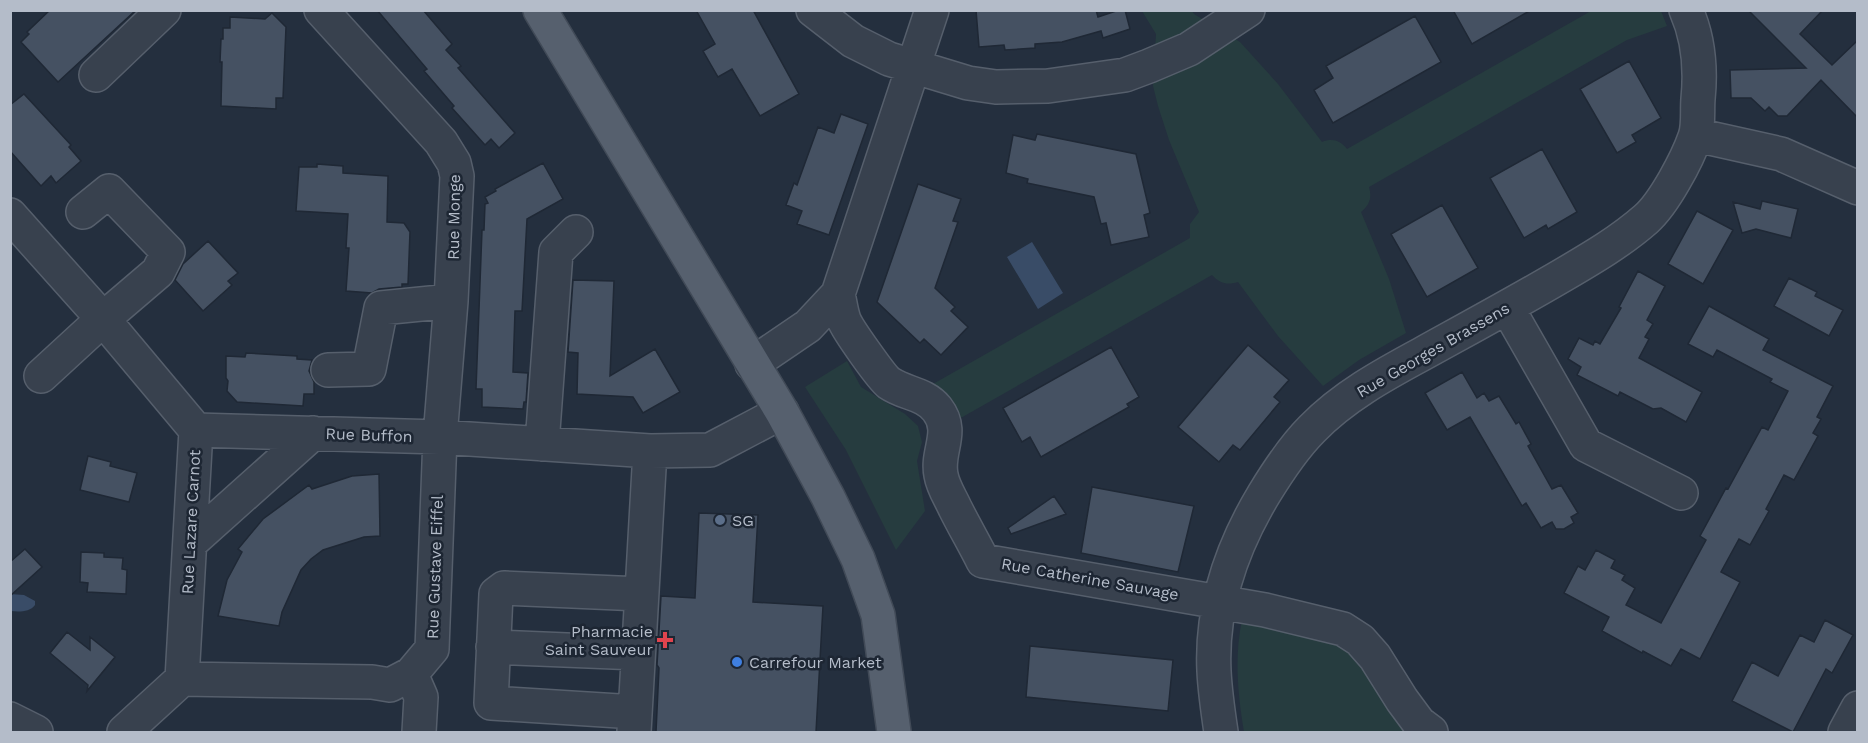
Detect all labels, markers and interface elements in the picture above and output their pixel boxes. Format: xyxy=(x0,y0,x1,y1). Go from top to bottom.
street label: Rue Monge xyxy=(444,174,464,260)
street label: Rue Georges Brassens xyxy=(1353,298,1513,402)
street label: Rue Buffon xyxy=(325,424,413,446)
street label: Rue Lazare Carnot xyxy=(178,449,204,595)
street label: Rue Gustave Eiffel xyxy=(423,494,447,639)
place label: SG xyxy=(732,511,754,530)
marker: SG xyxy=(713,513,727,527)
street label: Rue Catherine Sauvage xyxy=(1000,554,1180,604)
place label: Pharmacie Saint Sauveur xyxy=(545,622,653,659)
marker: Pharmacie Saint Sauveur xyxy=(658,633,672,647)
place label: Carrefour Market xyxy=(749,653,882,672)
marker: Carrefour Market xyxy=(730,655,744,669)

